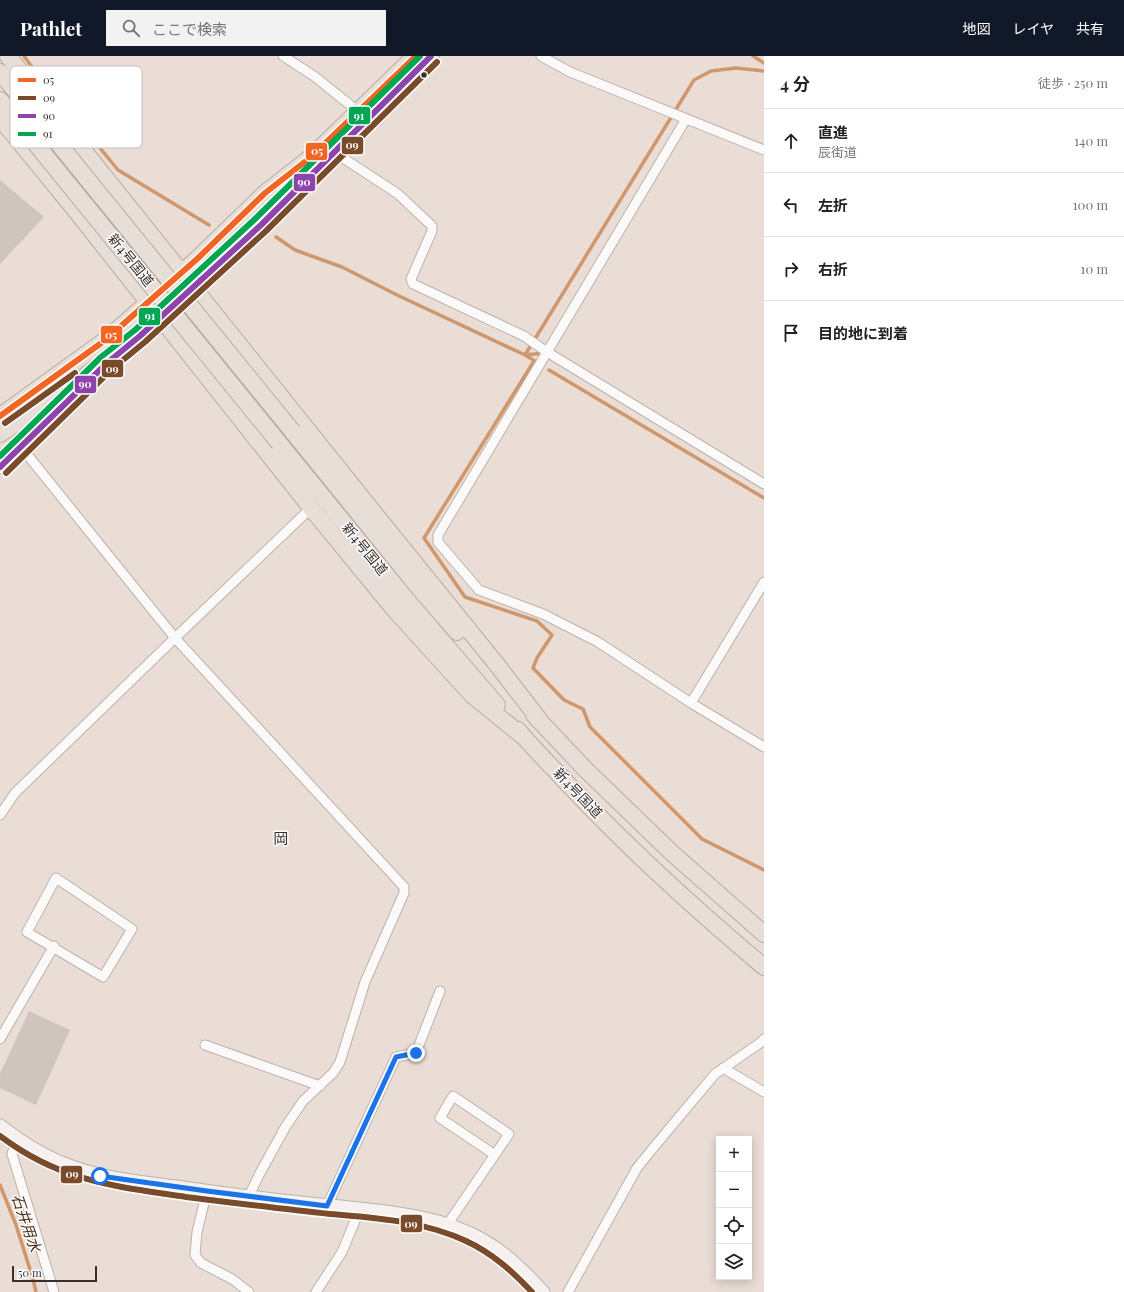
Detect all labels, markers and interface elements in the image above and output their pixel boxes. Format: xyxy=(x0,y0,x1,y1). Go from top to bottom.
search box xyxy=(106,10,386,46)
text: Pathlet xyxy=(20,15,82,41)
icon: search xyxy=(120,17,142,39)
text: ここで検索 xyxy=(152,19,227,39)
text: 地図 xyxy=(962,19,990,38)
text: レイヤ xyxy=(1012,19,1054,38)
text: 共有 xyxy=(1076,19,1104,38)
legend xyxy=(10,66,142,148)
unlabelled marker xyxy=(419,70,429,80)
text: 05 xyxy=(43,72,55,87)
text: 4 分 xyxy=(780,72,810,94)
text: 徒歩 · 250 m xyxy=(1038,74,1108,91)
text: 09 xyxy=(43,90,56,105)
line badge: 91 xyxy=(348,106,371,125)
text: 90 xyxy=(43,108,56,123)
text: 91 xyxy=(354,108,364,123)
text: 直進 xyxy=(818,122,848,142)
text: 91 xyxy=(43,126,53,141)
icon: ahead xyxy=(780,130,802,152)
text: 140 m xyxy=(1074,132,1108,149)
line badge: 09 xyxy=(341,136,364,155)
text: 09 xyxy=(345,137,359,152)
line badge: 05 xyxy=(305,142,328,161)
text: 05 xyxy=(311,143,323,158)
text: 辰街道 xyxy=(818,143,857,160)
line badge: 90 xyxy=(293,173,316,192)
text: 90 xyxy=(297,174,311,189)
icon: left xyxy=(780,194,802,216)
text: 左折 xyxy=(818,195,848,215)
text: 100 m xyxy=(1073,196,1108,213)
street label: 新4号国道 xyxy=(104,229,159,290)
icon: right xyxy=(780,258,802,280)
text: 右折 xyxy=(818,259,848,279)
text: 10 m xyxy=(1081,260,1108,277)
line badge: 91 xyxy=(138,307,161,326)
text: 91 xyxy=(145,308,155,323)
icon: arrive xyxy=(780,322,802,344)
text: 目的地に到着 xyxy=(818,323,908,343)
line badge: 05 xyxy=(100,325,123,344)
text: 05 xyxy=(105,327,117,342)
line badge: 09 xyxy=(101,359,124,378)
text: 09 xyxy=(105,361,119,376)
line badge: 90 xyxy=(74,375,97,394)
text: 90 xyxy=(78,376,92,391)
street label: 新4号国道 xyxy=(338,518,393,579)
street label: 新4号国道 xyxy=(550,763,607,822)
district label: 岡 xyxy=(273,828,289,848)
route end xyxy=(407,1044,425,1062)
map controls xyxy=(716,1136,752,1280)
button: + xyxy=(716,1136,752,1172)
line badge: 09 xyxy=(60,1165,83,1184)
text: 09 xyxy=(65,1166,79,1181)
route start xyxy=(91,1167,109,1185)
button: − xyxy=(716,1172,752,1208)
water label: 石井用水 xyxy=(8,1191,47,1256)
button: locate xyxy=(716,1208,752,1244)
line badge: 09 xyxy=(400,1214,423,1233)
text: 09 xyxy=(404,1216,418,1231)
button: layers xyxy=(716,1244,752,1280)
scale bar xyxy=(12,1264,97,1283)
text: 50 m xyxy=(18,1265,42,1280)

